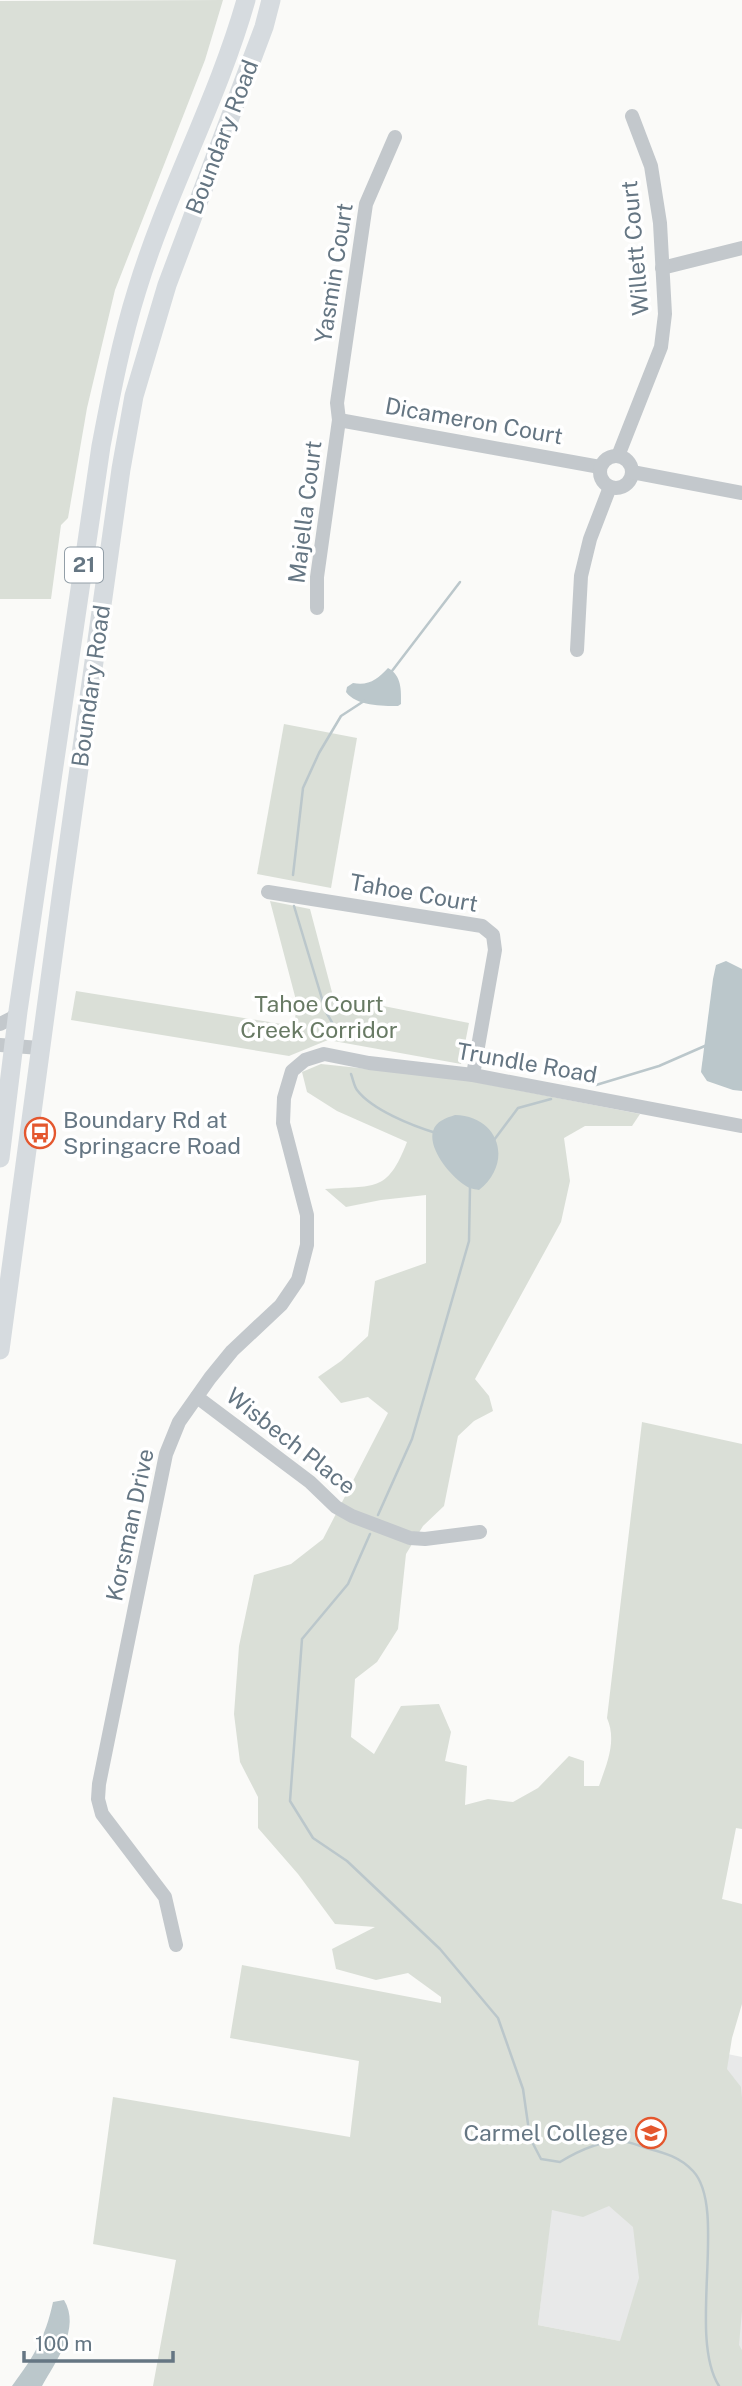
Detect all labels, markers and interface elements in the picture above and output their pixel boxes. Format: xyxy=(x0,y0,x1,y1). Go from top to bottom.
street label: Boundary Road xyxy=(180,56,263,218)
street label: Willett Court xyxy=(615,179,654,317)
street label: Yasmin Court xyxy=(309,201,358,345)
street label: Dicameron Court xyxy=(383,392,565,449)
street label: Majella Court xyxy=(282,439,327,585)
road number: 21 xyxy=(65,548,103,582)
street label: Boundary Road xyxy=(66,603,115,769)
street label: Tahoe Court xyxy=(348,868,480,917)
park label: Tahoe Court Creek Corridor xyxy=(240,990,398,1043)
street label: Trundle Road xyxy=(455,1037,599,1088)
place label: Boundary Rd at Springacre Road xyxy=(63,1106,241,1159)
bus stop icon: Boundary Rd at Springacre Road xyxy=(23,1116,57,1150)
street label: Wisbech Place xyxy=(221,1382,361,1500)
street label: Korsman Drive xyxy=(100,1446,159,1604)
school or university icon: Carmel College xyxy=(634,2116,668,2150)
place label: Carmel College xyxy=(463,2119,628,2146)
scale bar xyxy=(24,2320,173,2364)
text: 100 m xyxy=(35,2331,92,2356)

